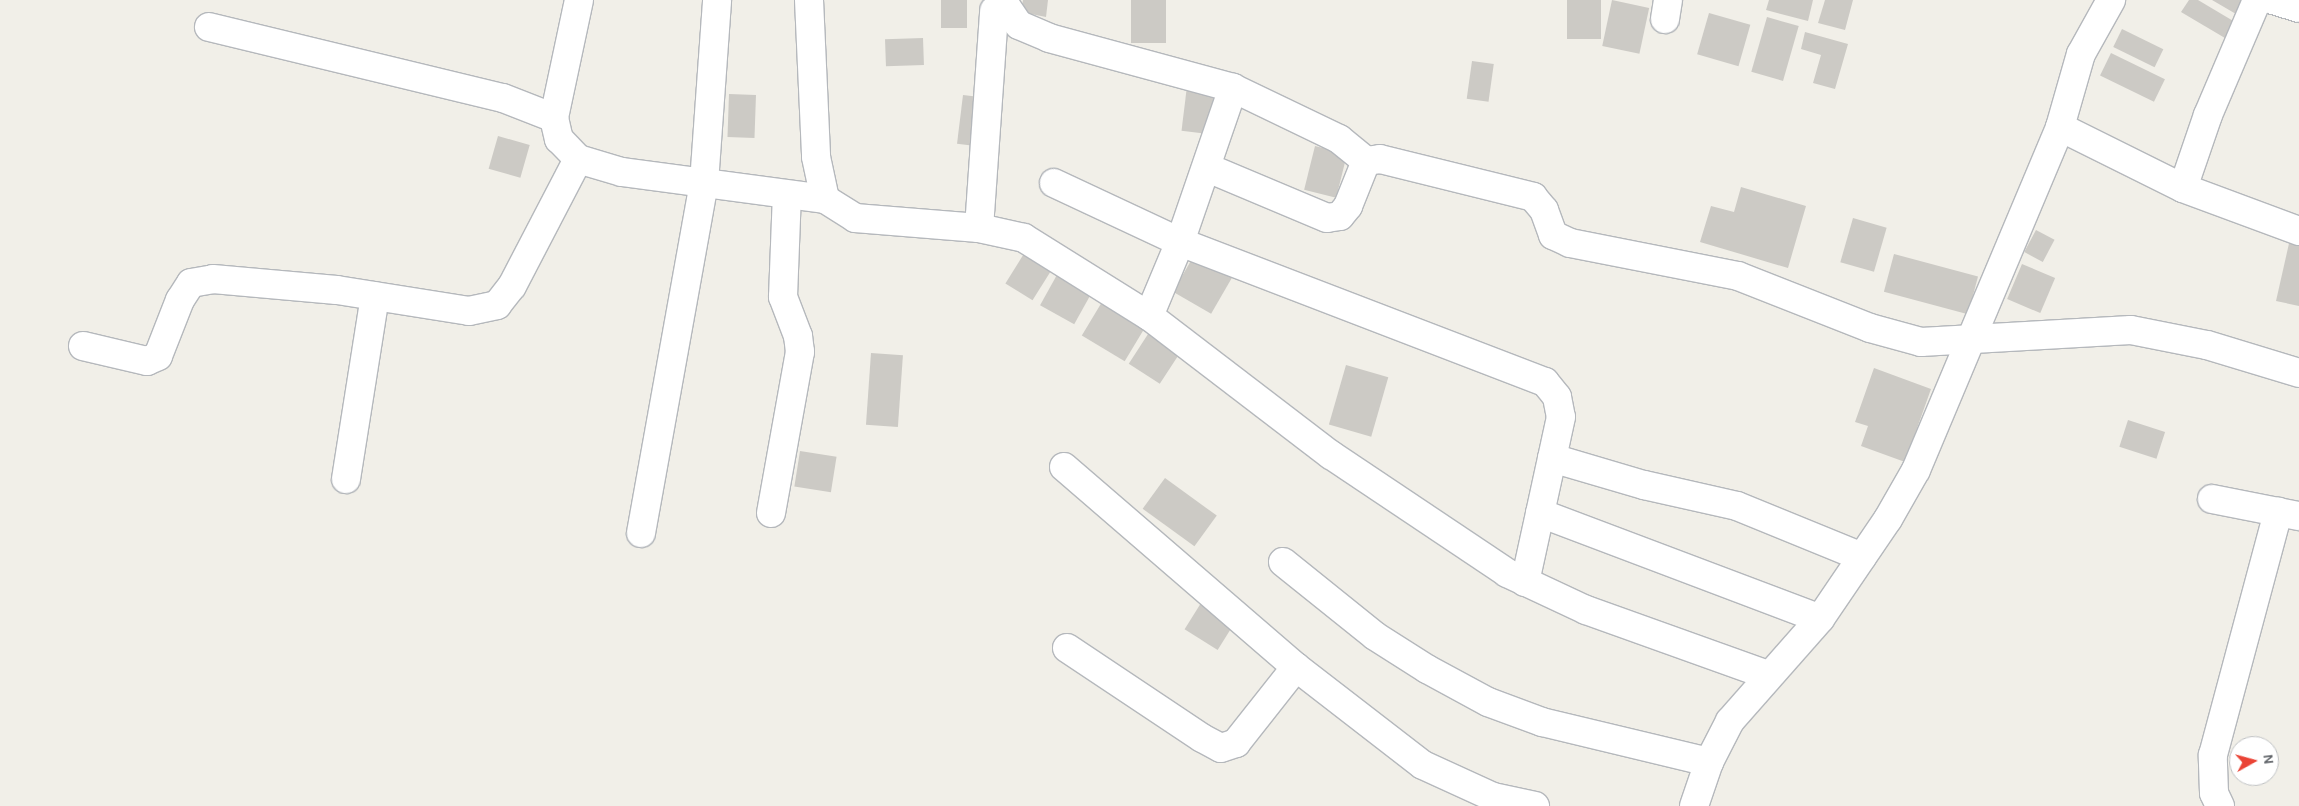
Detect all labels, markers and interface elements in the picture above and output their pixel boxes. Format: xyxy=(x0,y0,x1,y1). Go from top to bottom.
north arrow xyxy=(2229,736,2279,786)
text: N xyxy=(2259,753,2277,765)

